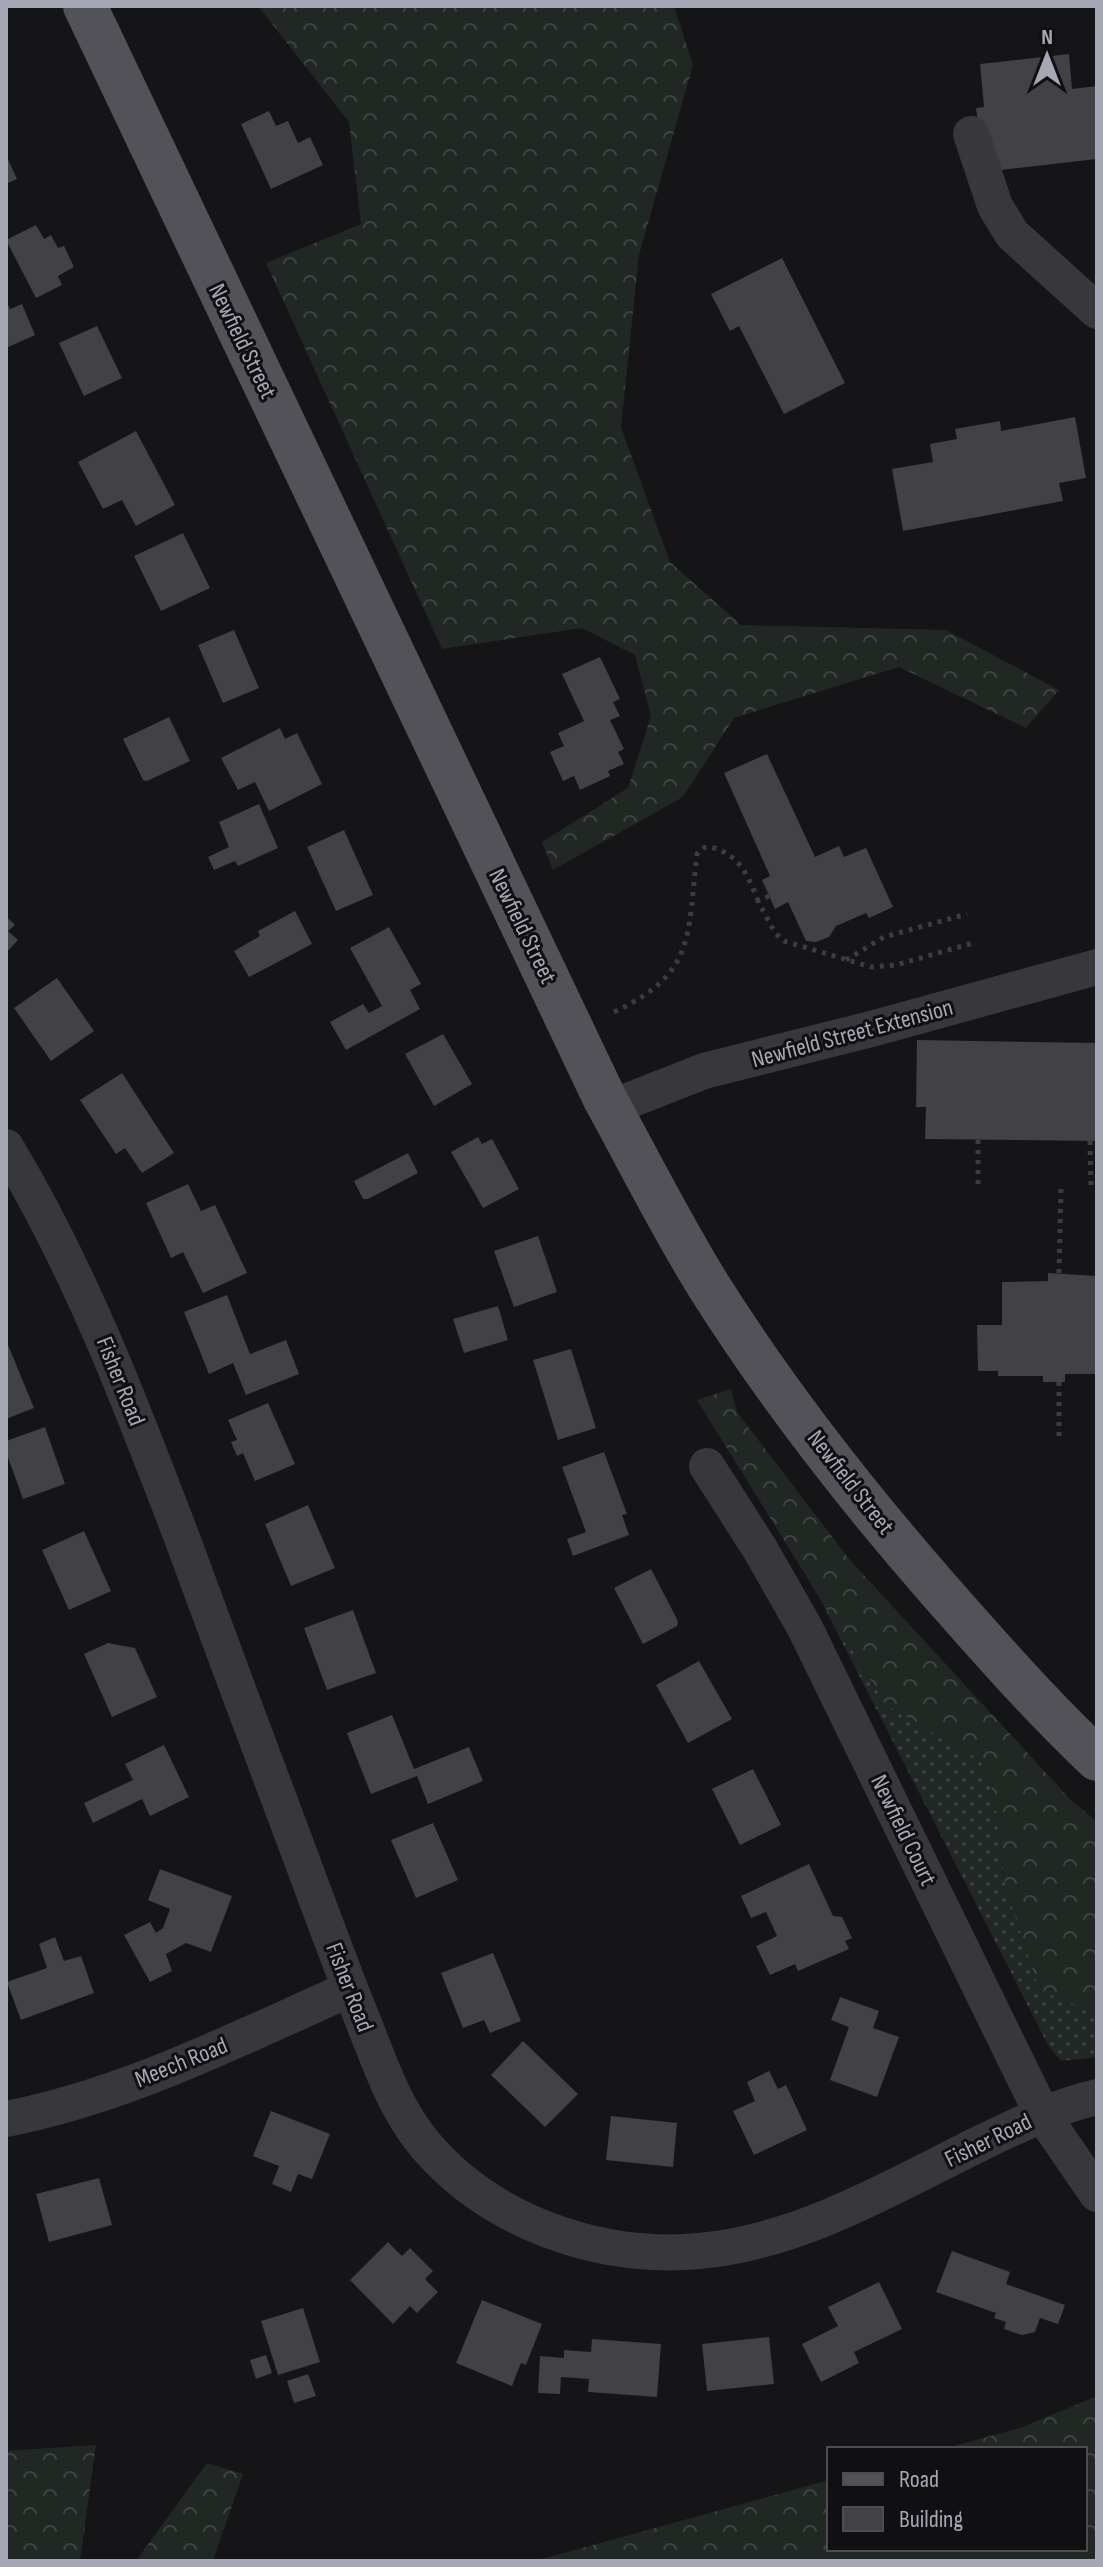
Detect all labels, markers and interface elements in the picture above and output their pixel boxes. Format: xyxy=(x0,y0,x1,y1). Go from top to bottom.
north arrow xyxy=(1007,16,1087,96)
text: N xyxy=(1041,24,1053,51)
street label: Newfield Street xyxy=(202,279,283,403)
street label: Newfield Street xyxy=(482,864,563,988)
street label: Newfield Street Extension xyxy=(748,993,956,1074)
street label: Fisher Road xyxy=(90,1333,151,1430)
street label: Newfield Street xyxy=(801,1424,900,1540)
street label: Newfield Court xyxy=(864,1770,943,1890)
street label: Fisher Road xyxy=(319,1938,380,2036)
street label: Meech Road xyxy=(131,2031,232,2094)
street label: Fisher Road xyxy=(940,2107,1036,2174)
legend xyxy=(827,2447,1087,2551)
text: Road xyxy=(899,2465,939,2494)
text: Building xyxy=(899,2505,963,2534)

